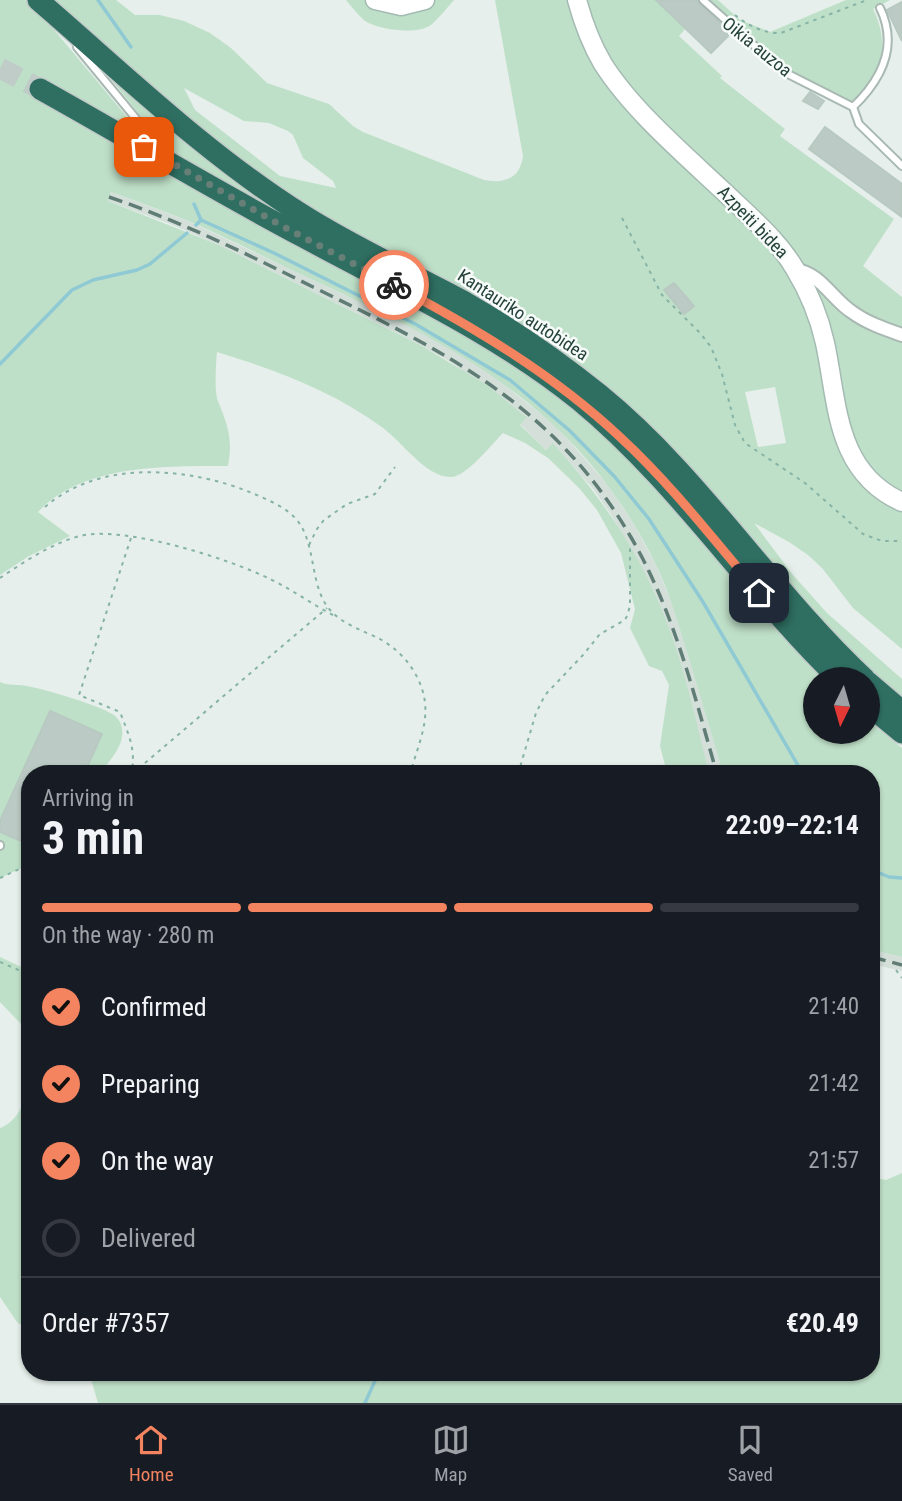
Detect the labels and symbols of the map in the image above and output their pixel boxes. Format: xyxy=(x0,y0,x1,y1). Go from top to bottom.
street label: Oikia auzoa xyxy=(719,12,796,81)
pin xyxy=(114,117,174,177)
street label: Azpeiti bidea xyxy=(714,181,793,262)
courier xyxy=(359,250,429,320)
street label: Kantauriko autobidea xyxy=(454,265,592,365)
pin xyxy=(729,563,789,623)
north arrow xyxy=(803,667,880,744)

